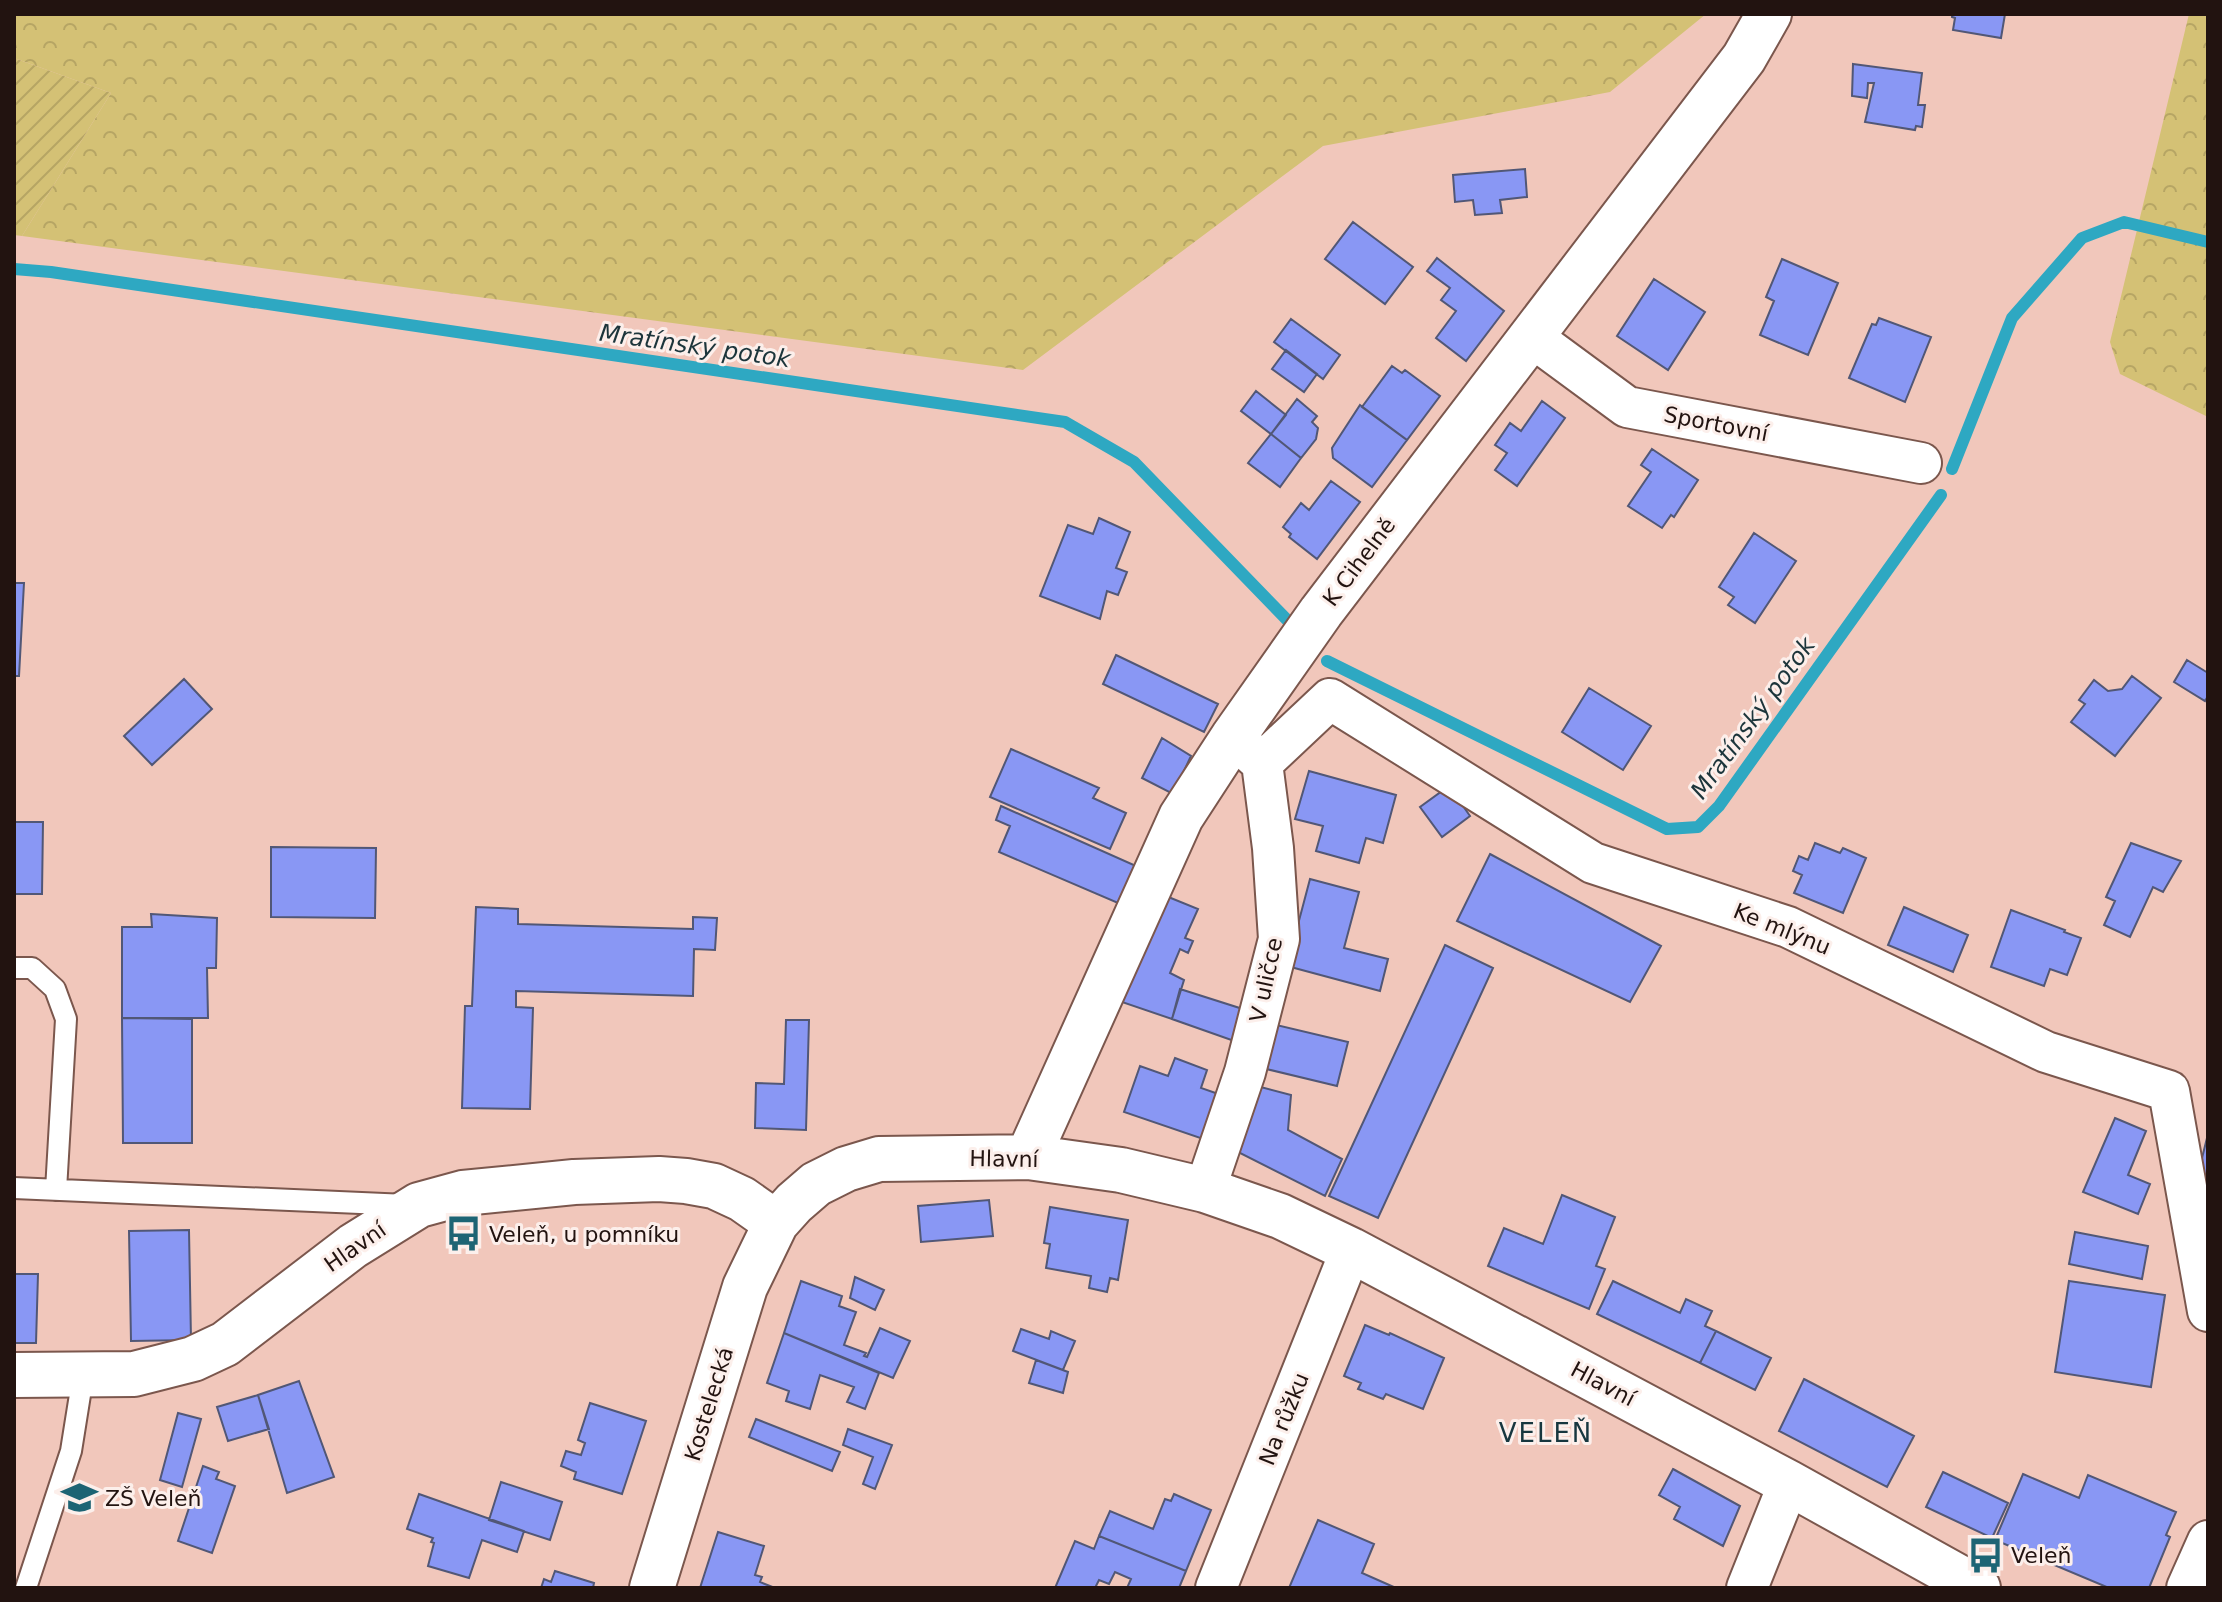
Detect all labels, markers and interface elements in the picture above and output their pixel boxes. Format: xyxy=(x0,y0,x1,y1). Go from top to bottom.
water label: Mratínský potok xyxy=(598,319,793,373)
street label: Sportovní xyxy=(1662,402,1771,447)
street label: K Cihelně xyxy=(1318,513,1400,611)
water label: Mratínský potok xyxy=(1685,631,1822,804)
street label: Ke mlýnu xyxy=(1730,898,1834,960)
street label: V uličce xyxy=(1245,935,1287,1025)
street label: Hlavní xyxy=(969,1146,1040,1172)
bus stop icon: Veleň, u pomníku xyxy=(444,1215,482,1253)
street label: Hlavní xyxy=(319,1216,391,1277)
place label: Veleň, u pomníku xyxy=(489,1222,679,1247)
street label: Kostelecká xyxy=(680,1344,738,1464)
street label: Hlavní xyxy=(1567,1357,1640,1412)
street label: Na růžku xyxy=(1254,1369,1314,1469)
district label: VELEŇ xyxy=(1499,1417,1593,1448)
school or university icon: ZŠ Veleň xyxy=(60,1479,98,1517)
place label: ZŠ Veleň xyxy=(105,1486,202,1511)
bus stop icon: Veleň xyxy=(1966,1536,2004,1574)
place label: Veleň xyxy=(2011,1543,2071,1568)

